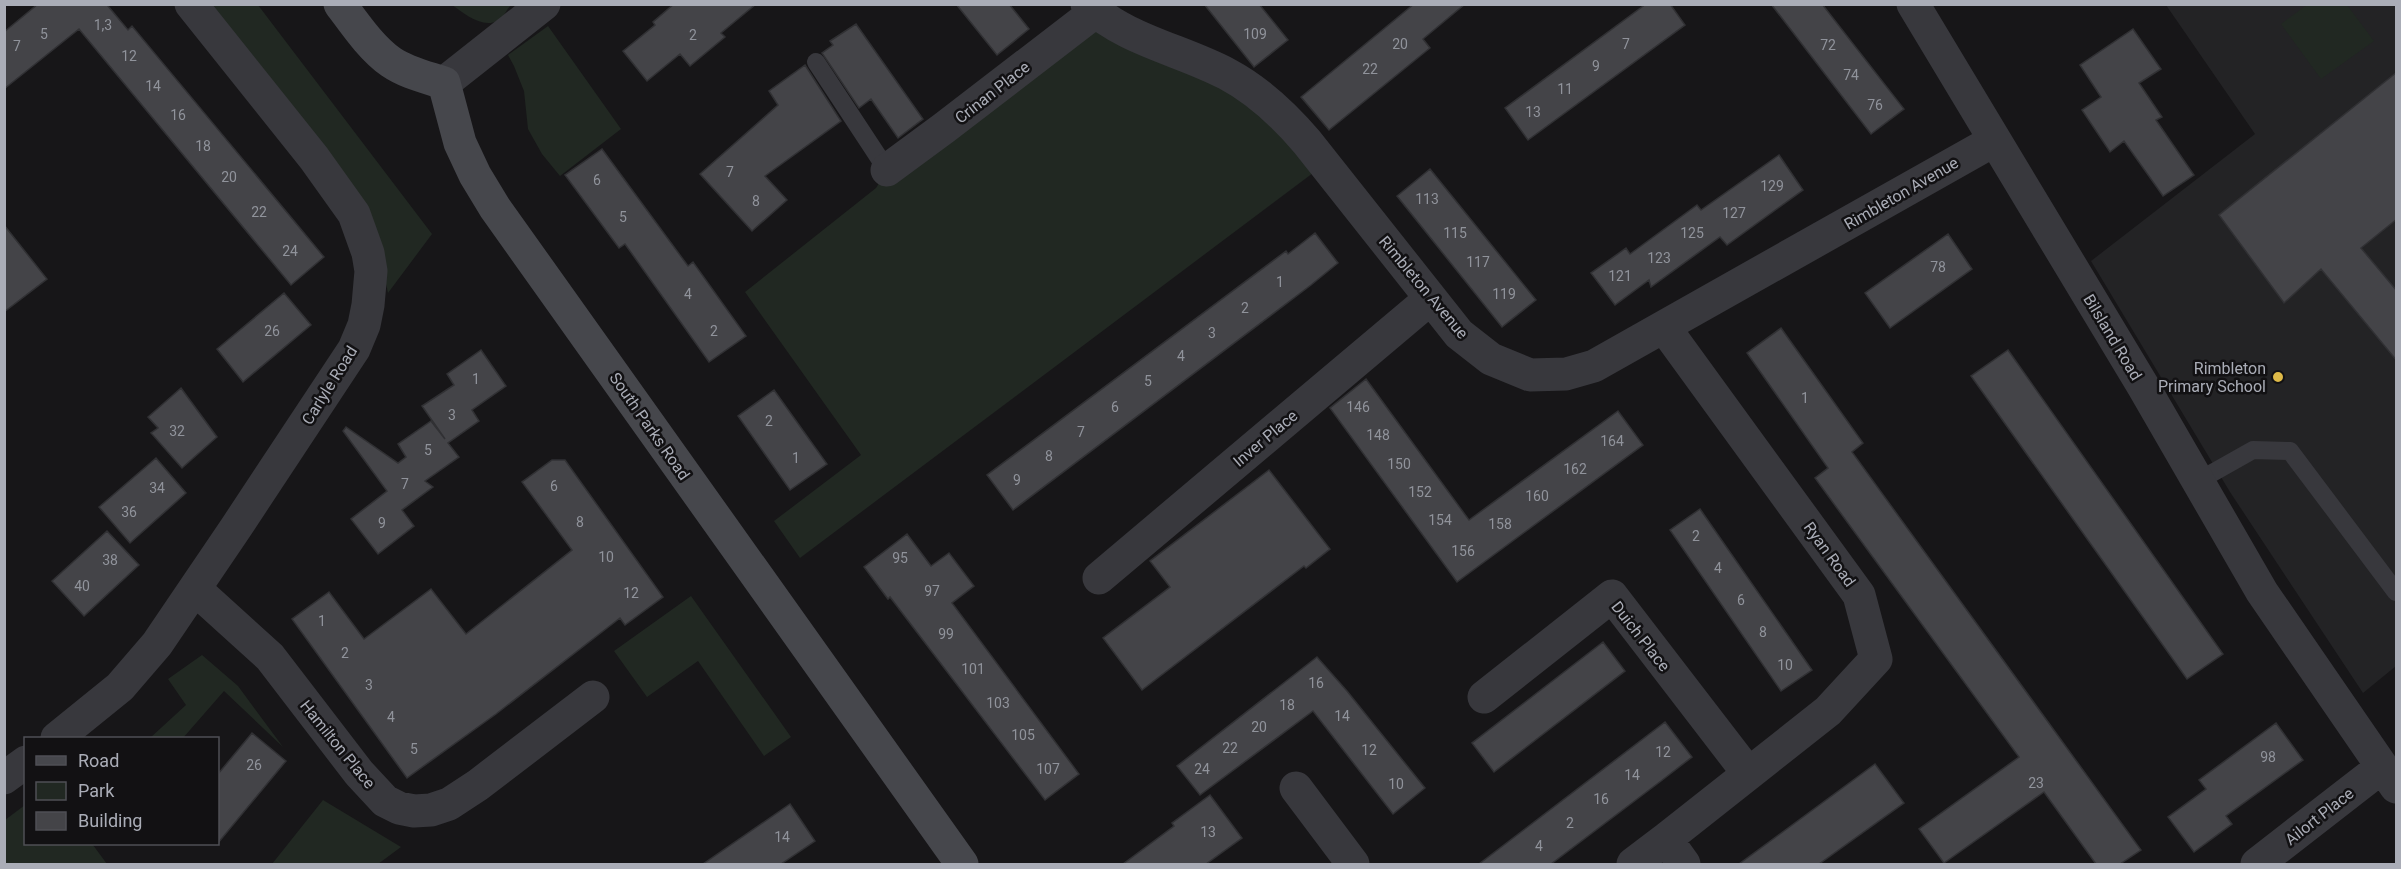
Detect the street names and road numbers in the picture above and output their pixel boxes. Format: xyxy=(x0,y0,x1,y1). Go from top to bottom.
street label: Crinan Place xyxy=(951,57,1033,127)
street label: Rimbleton Avenue xyxy=(1841,153,1962,234)
street label: Rimbleton Avenue xyxy=(1375,232,1472,343)
street label: Bilsland Road xyxy=(2079,291,2146,384)
street label: Carlyle Road xyxy=(298,342,361,428)
street label: South Parks Road xyxy=(605,369,694,484)
street label: Inver Place xyxy=(1229,406,1301,471)
street label: Ryan Road xyxy=(1800,518,1859,590)
street label: Duich Place xyxy=(1607,597,1674,675)
street label: Hamilton Place xyxy=(296,696,379,792)
street label: Ailort Place xyxy=(2281,784,2357,849)

